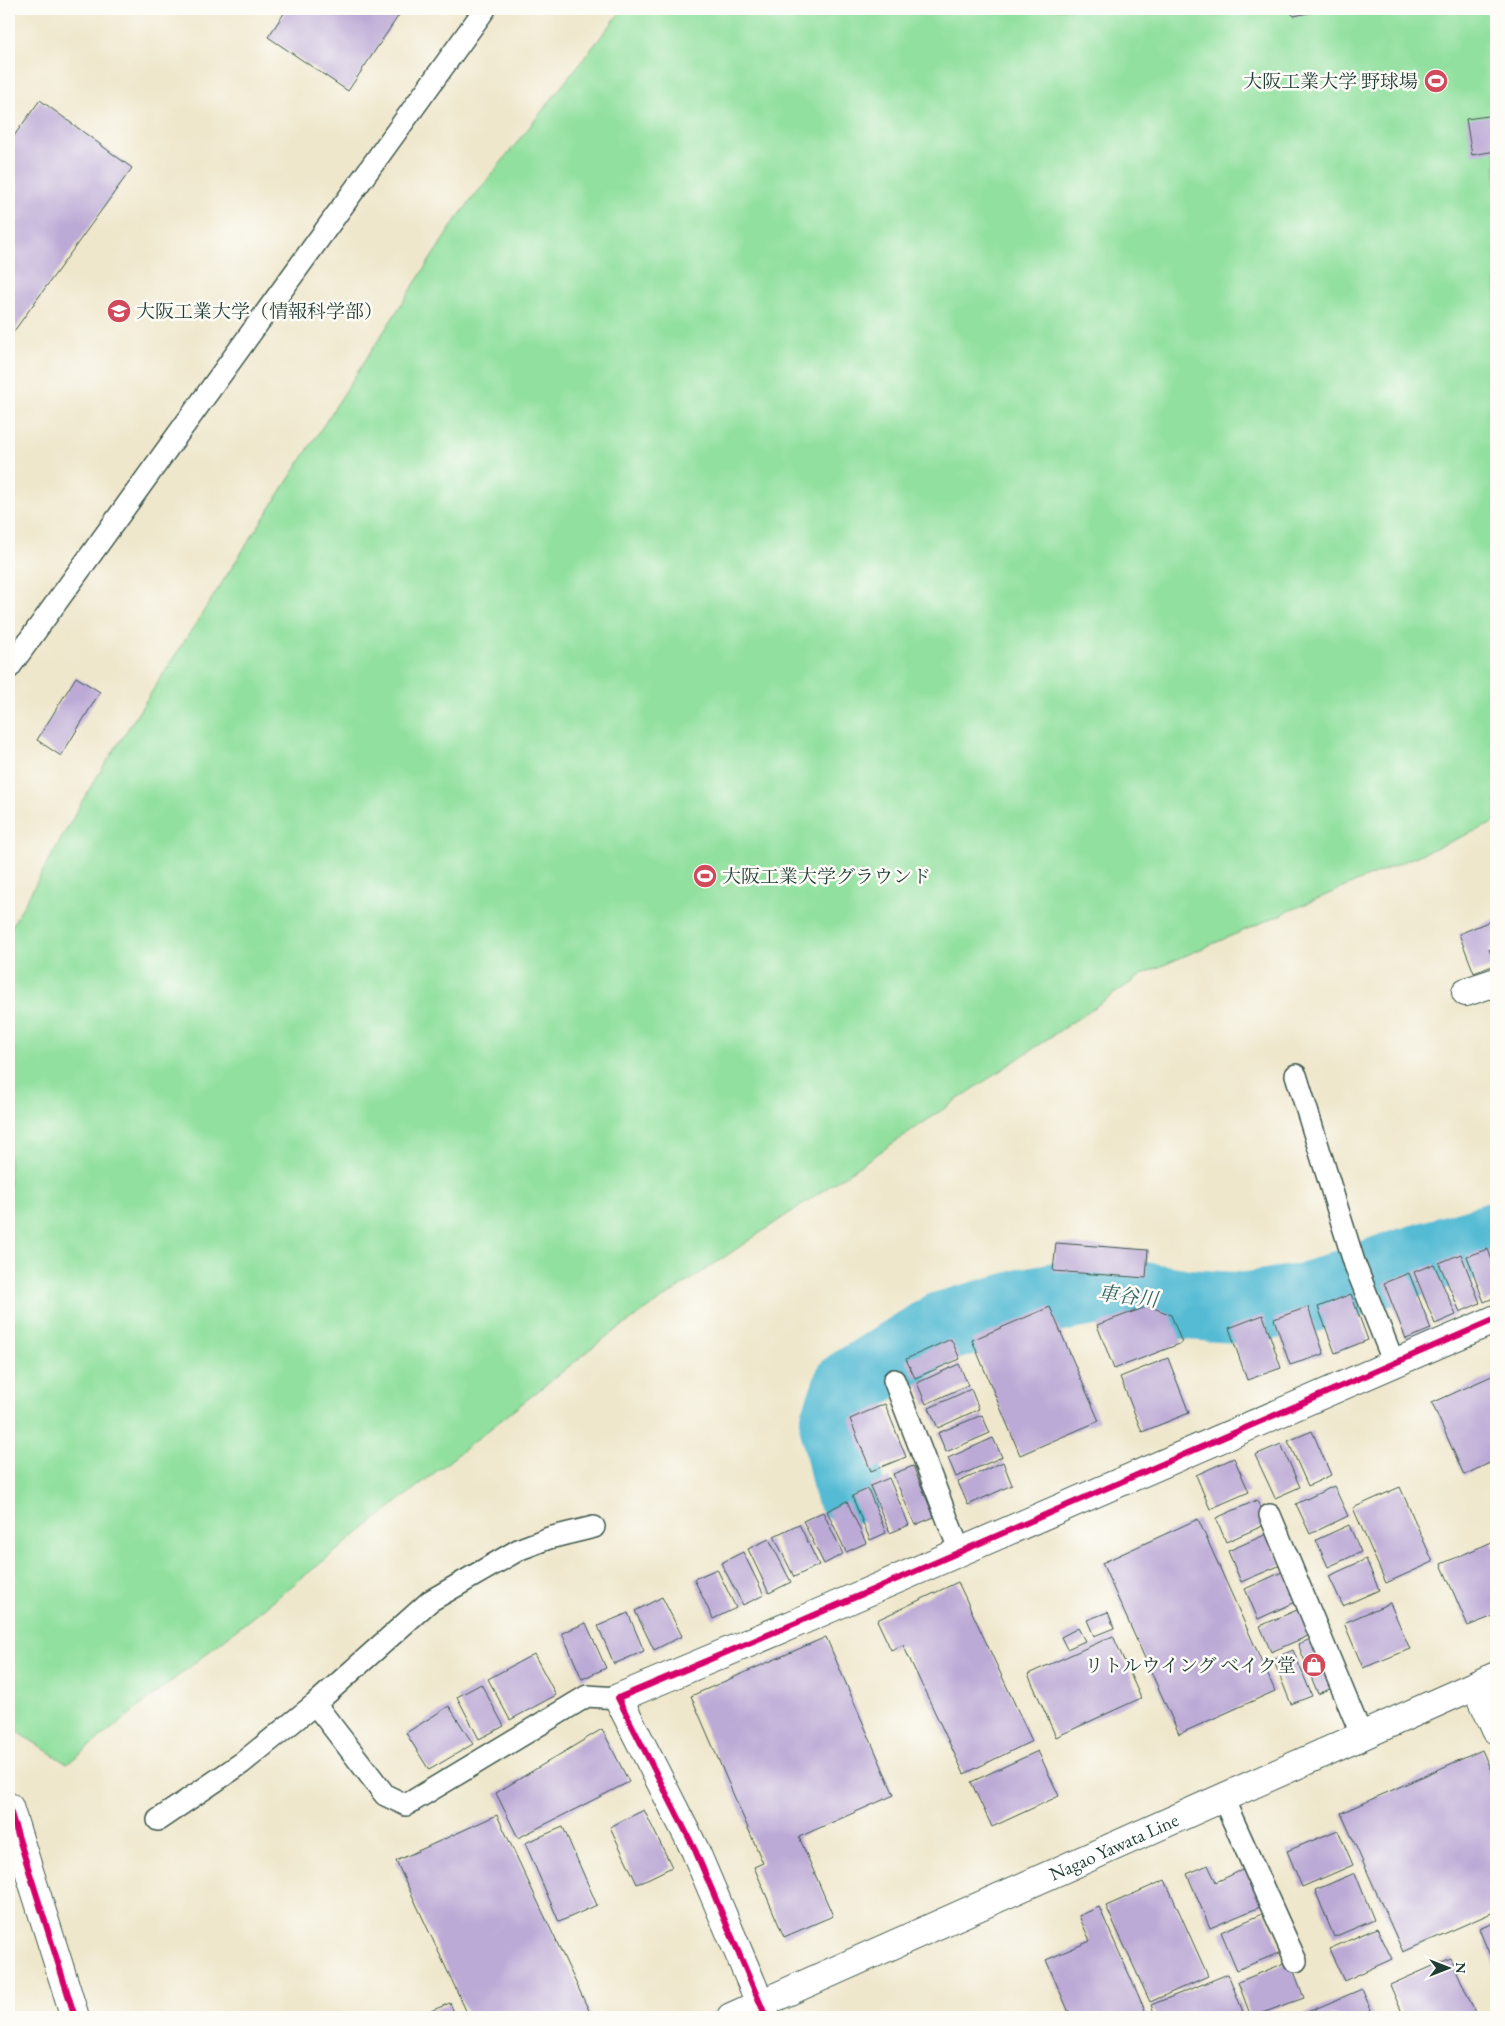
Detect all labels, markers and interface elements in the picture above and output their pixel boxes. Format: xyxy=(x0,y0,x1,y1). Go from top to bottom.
sports icon: 大阪工業大学 野球場 xyxy=(1423,68,1449,94)
place label: 大阪工業大学 野球場 xyxy=(1243,69,1418,94)
school or university icon: 大阪工業大学（情報科学部） xyxy=(106,298,132,324)
place label: 大阪工業大学（情報科学部） xyxy=(136,299,383,324)
sports icon: 大阪工業大学グラウンド xyxy=(692,863,718,889)
place label: 大阪工業大学グラウンド xyxy=(722,864,931,889)
water label: 車谷川 xyxy=(1097,1279,1161,1313)
shop icon: リトルウイング ベイク堂 xyxy=(1301,1652,1327,1678)
place label: リトルウイング ベイク堂 xyxy=(1085,1653,1296,1678)
street label: Nagao Yawata Line xyxy=(1045,1807,1182,1887)
north arrow xyxy=(1422,1944,1472,1994)
text: N xyxy=(1452,1962,1470,1974)

